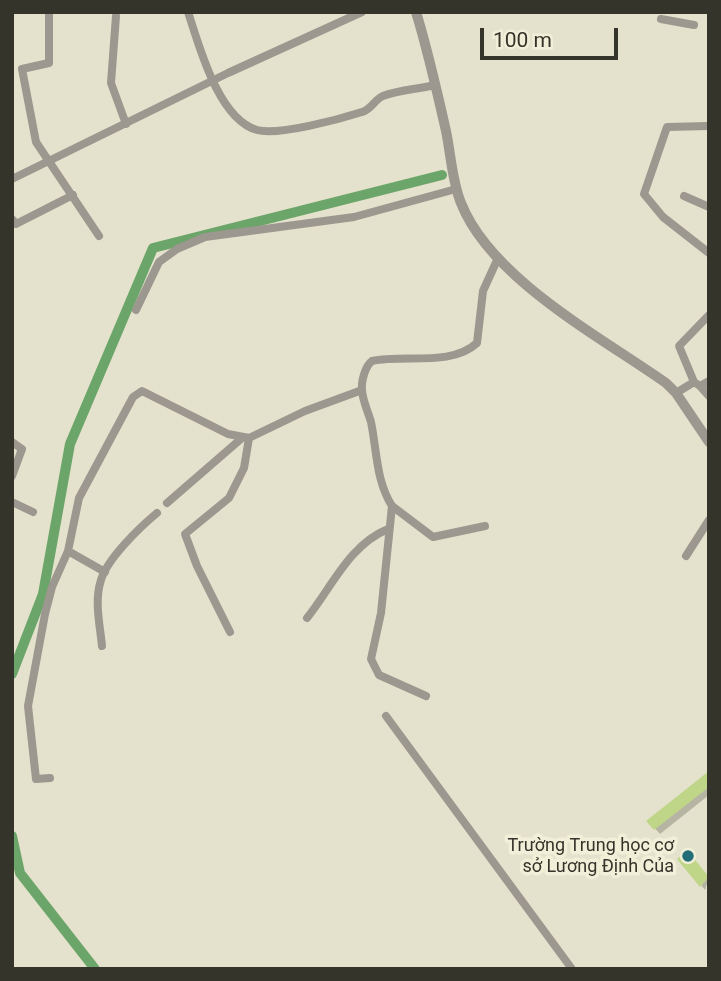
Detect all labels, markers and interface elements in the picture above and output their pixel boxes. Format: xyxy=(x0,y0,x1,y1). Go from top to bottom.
scale bar xyxy=(483,14,621,58)
text: 100 m xyxy=(493,28,552,52)
place label: Trường Trung học cơ sở Lương Định Của xyxy=(507,835,674,878)
marker: Trường Trung học cơ sở Lương Định Của xyxy=(680,848,696,864)

